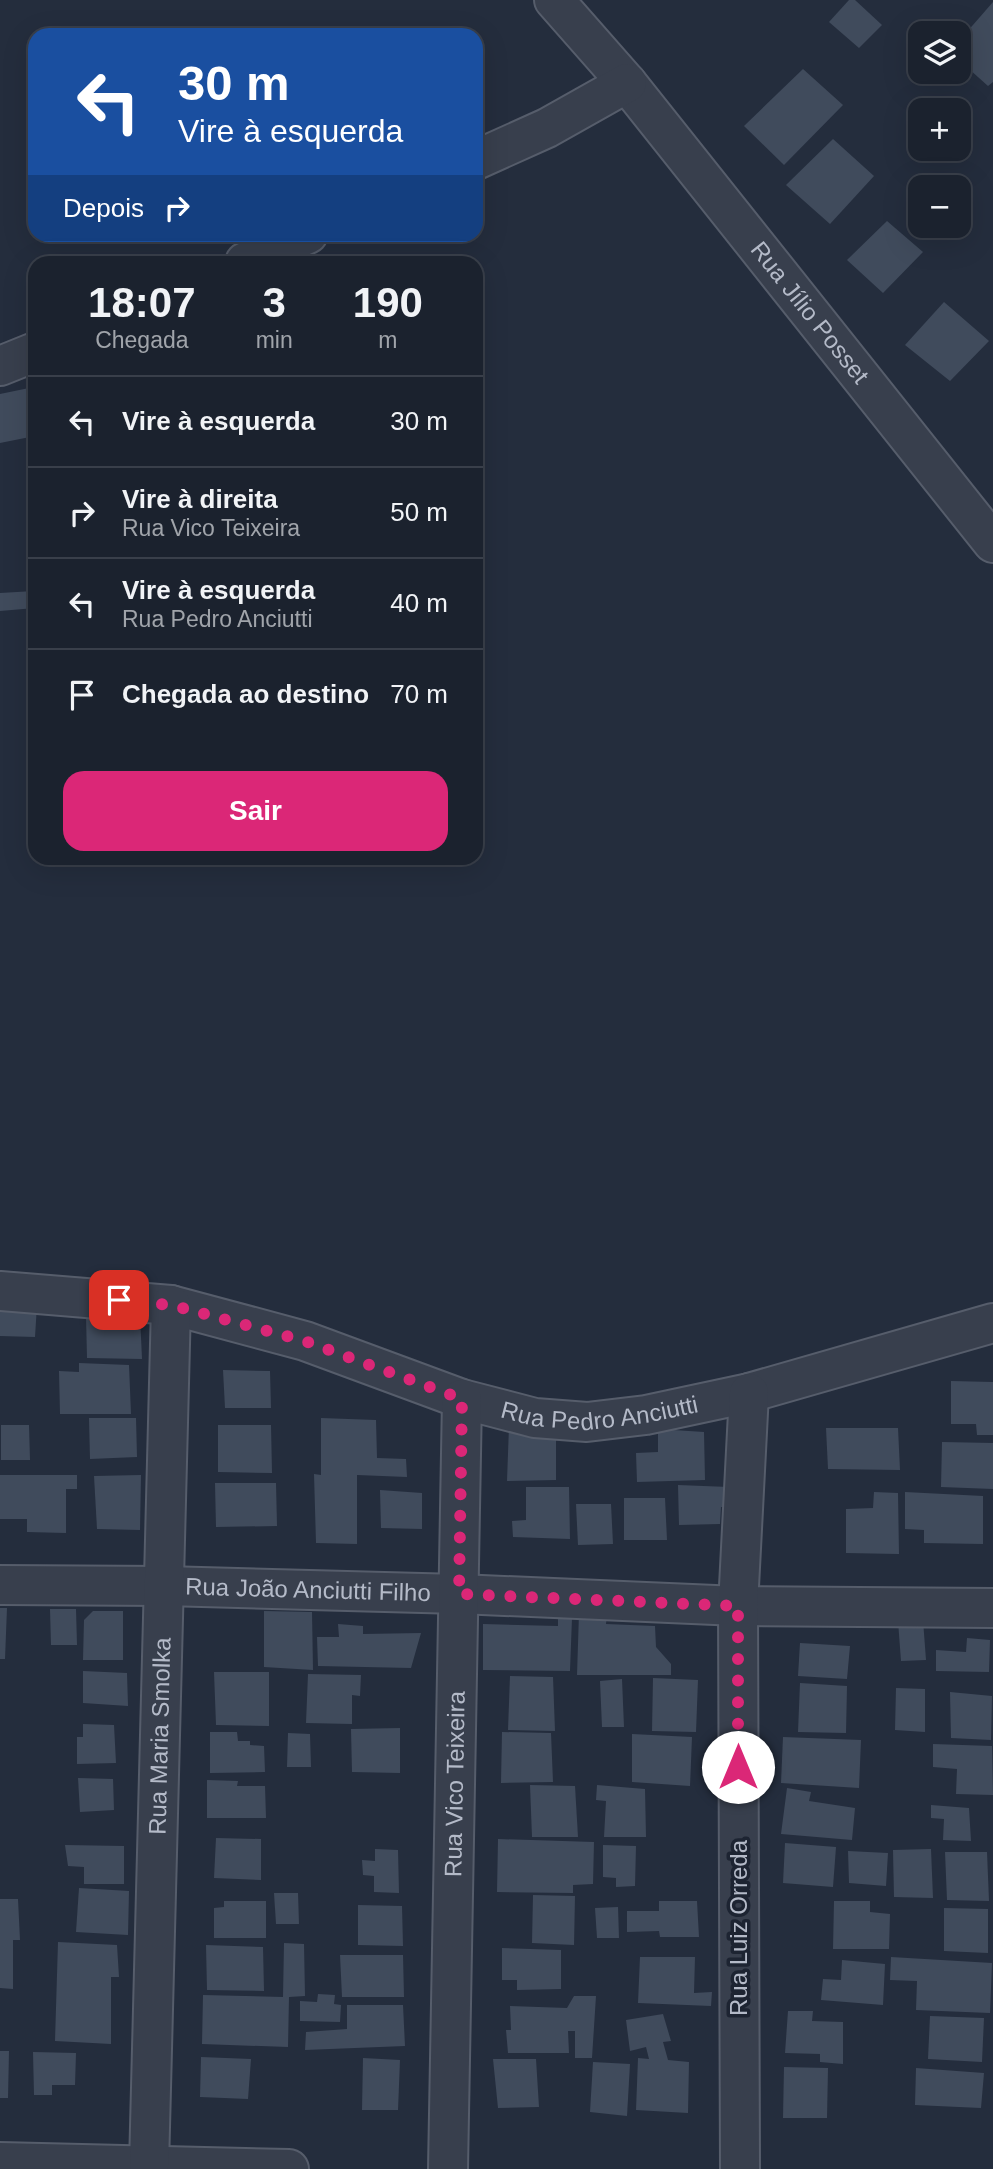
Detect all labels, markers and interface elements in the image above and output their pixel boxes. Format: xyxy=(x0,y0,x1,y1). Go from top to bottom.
map controls xyxy=(908,21,971,238)
button: layers xyxy=(908,21,971,84)
icon: left xyxy=(63,56,154,147)
text: 30 m xyxy=(178,56,290,110)
button: + xyxy=(908,98,971,161)
text: Vire à esquerda xyxy=(178,113,403,149)
button: − xyxy=(908,175,971,238)
icon: right xyxy=(158,189,196,227)
text: Depois xyxy=(63,193,144,223)
street label: Rua Jílio Posset xyxy=(746,236,875,389)
text: 18:07 xyxy=(88,279,196,326)
text: 3 xyxy=(262,279,286,326)
text: 190 xyxy=(353,279,423,326)
text: Chegada xyxy=(95,327,189,353)
text: min xyxy=(256,327,293,353)
text: m xyxy=(378,327,397,353)
icon: left xyxy=(63,403,101,441)
text: Vire à esquerda xyxy=(122,406,315,436)
text: 30 m xyxy=(390,406,448,436)
text: Vire à direita xyxy=(122,484,278,514)
icon: right xyxy=(63,494,101,532)
text: 50 m xyxy=(390,497,448,527)
text: Rua Vico Teixeira xyxy=(122,515,300,541)
text: Vire à esquerda xyxy=(122,575,315,605)
icon: left xyxy=(63,585,101,623)
text: 40 m xyxy=(390,588,448,618)
text: Rua Pedro Anciutti xyxy=(122,606,313,632)
icon: arrive xyxy=(63,676,101,714)
text: Chegada ao destino xyxy=(122,679,369,709)
text: 70 m xyxy=(390,679,448,709)
button: Sair xyxy=(63,771,448,851)
pin xyxy=(89,1270,149,1330)
icon: arrive xyxy=(100,1281,138,1319)
street label: Rua Pedro Anciutti xyxy=(498,1390,700,1436)
street label: Rua João Anciutti Filho xyxy=(185,1573,431,1606)
street label: Rua Maria Smolka xyxy=(143,1636,176,1835)
street label: Rua Vico Teixeira xyxy=(439,1690,470,1877)
position arrow xyxy=(701,1730,775,1804)
street label: Rua Luiz Orreda xyxy=(725,1839,752,2016)

